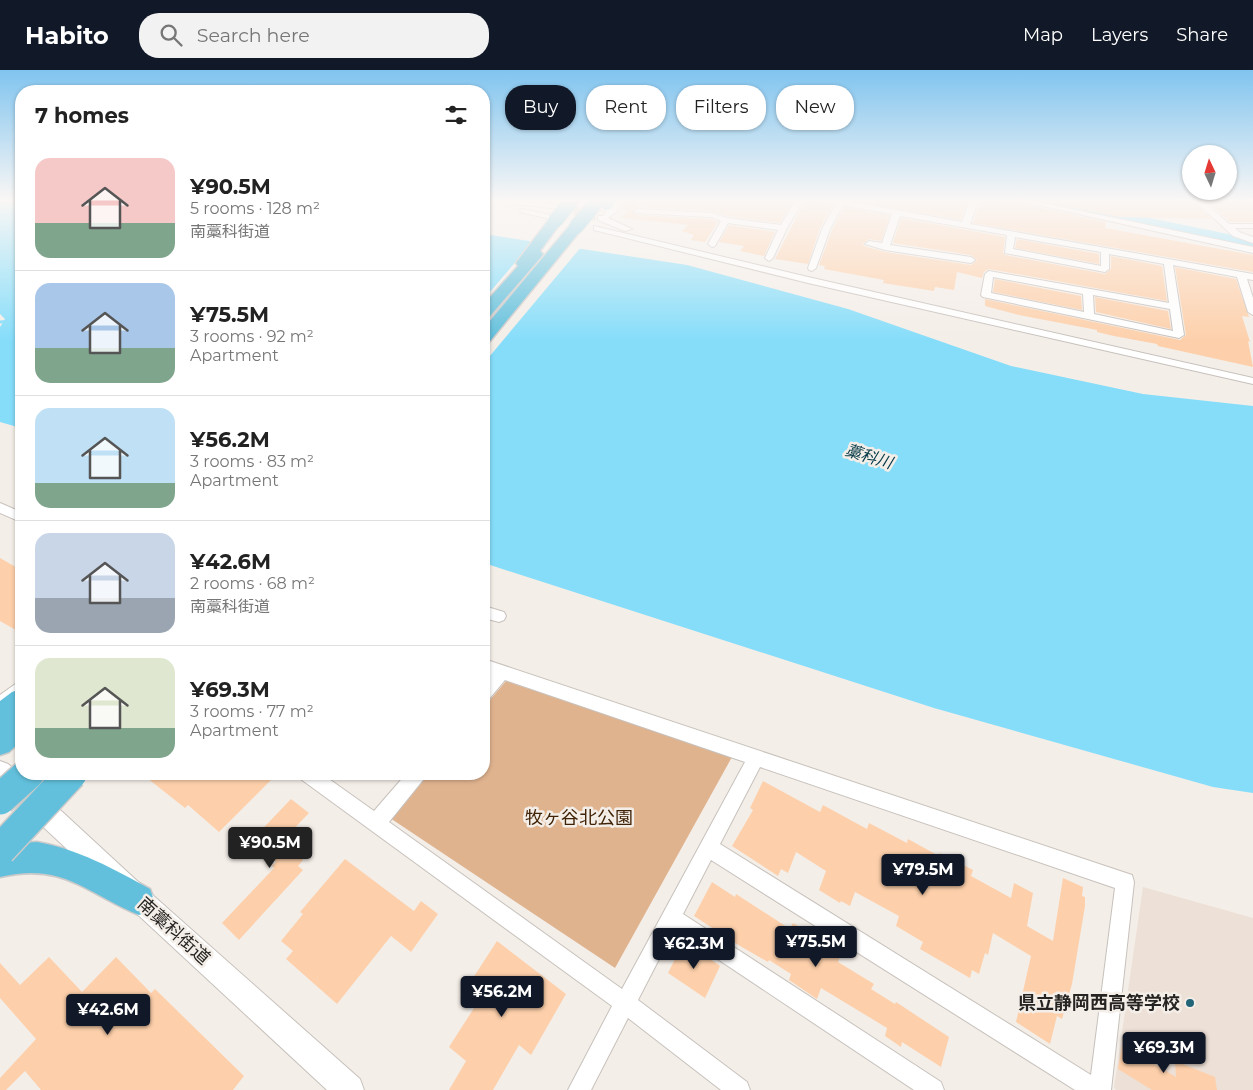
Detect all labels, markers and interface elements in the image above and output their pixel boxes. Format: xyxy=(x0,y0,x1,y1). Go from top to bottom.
search box xyxy=(139,13,489,58)
text: Habito xyxy=(25,21,109,50)
icon: search xyxy=(157,21,185,49)
text: Search here xyxy=(197,24,310,47)
text: Map xyxy=(1023,24,1063,46)
text: Layers xyxy=(1091,24,1148,46)
text: Share xyxy=(1176,24,1228,46)
chip: Buy xyxy=(505,85,576,130)
chip: Rent xyxy=(586,85,666,130)
chip: Filters xyxy=(676,85,766,130)
chip: New xyxy=(776,85,854,130)
icon: filters xyxy=(442,101,470,129)
text: 7 homes xyxy=(35,103,129,128)
north arrow xyxy=(1182,145,1238,200)
map controls xyxy=(1182,145,1237,200)
text: ¥90.5M xyxy=(190,174,271,199)
icon: home xyxy=(75,178,135,238)
text: 5 rooms · 128 m² xyxy=(190,199,320,218)
text: 南藁科街道 xyxy=(190,222,270,241)
text: ¥75.5M xyxy=(190,302,269,327)
icon: home xyxy=(75,303,135,363)
text: 3 rooms · 92 m² xyxy=(190,327,314,346)
text: Apartment xyxy=(190,346,279,365)
text: ¥56.2M xyxy=(190,427,270,452)
icon: home xyxy=(75,428,135,488)
water label: 藁科川 xyxy=(843,440,896,473)
text: 3 rooms · 83 m² xyxy=(190,452,314,471)
text: Apartment xyxy=(190,471,279,490)
text: ¥42.6M xyxy=(190,549,271,574)
icon: home xyxy=(75,553,135,613)
text: 2 rooms · 68 m² xyxy=(190,574,315,593)
text: 南藁科街道 xyxy=(190,597,270,616)
text: ¥69.3M xyxy=(190,677,270,702)
icon: home xyxy=(75,678,135,738)
text: 3 rooms · 77 m² xyxy=(190,702,314,721)
text: Apartment xyxy=(190,721,279,740)
park label: 牧ヶ谷北公園 xyxy=(525,807,633,829)
pin: ¥90.5M xyxy=(229,826,311,869)
text: ¥90.5M xyxy=(239,833,301,852)
pin: ¥79.5M xyxy=(882,854,964,896)
text: ¥79.5M xyxy=(892,860,954,879)
street label: 南藁科街道 xyxy=(133,893,215,969)
pin: ¥75.5M xyxy=(775,926,857,968)
pin: ¥62.3M xyxy=(653,928,735,970)
text: ¥75.5M xyxy=(786,932,846,951)
text: ¥62.3M xyxy=(664,934,724,953)
pin: ¥56.2M xyxy=(461,976,543,1018)
text: ¥56.2M xyxy=(472,982,532,1001)
place label: 県立静岡西高等学校 xyxy=(1018,992,1180,1014)
pin: ¥42.6M xyxy=(67,994,149,1036)
marker: 県立静岡西高等学校 xyxy=(1184,997,1196,1009)
text: ¥42.6M xyxy=(77,1000,139,1019)
pin: ¥69.3M xyxy=(1123,1032,1205,1074)
text: ¥69.3M xyxy=(1134,1038,1194,1057)

